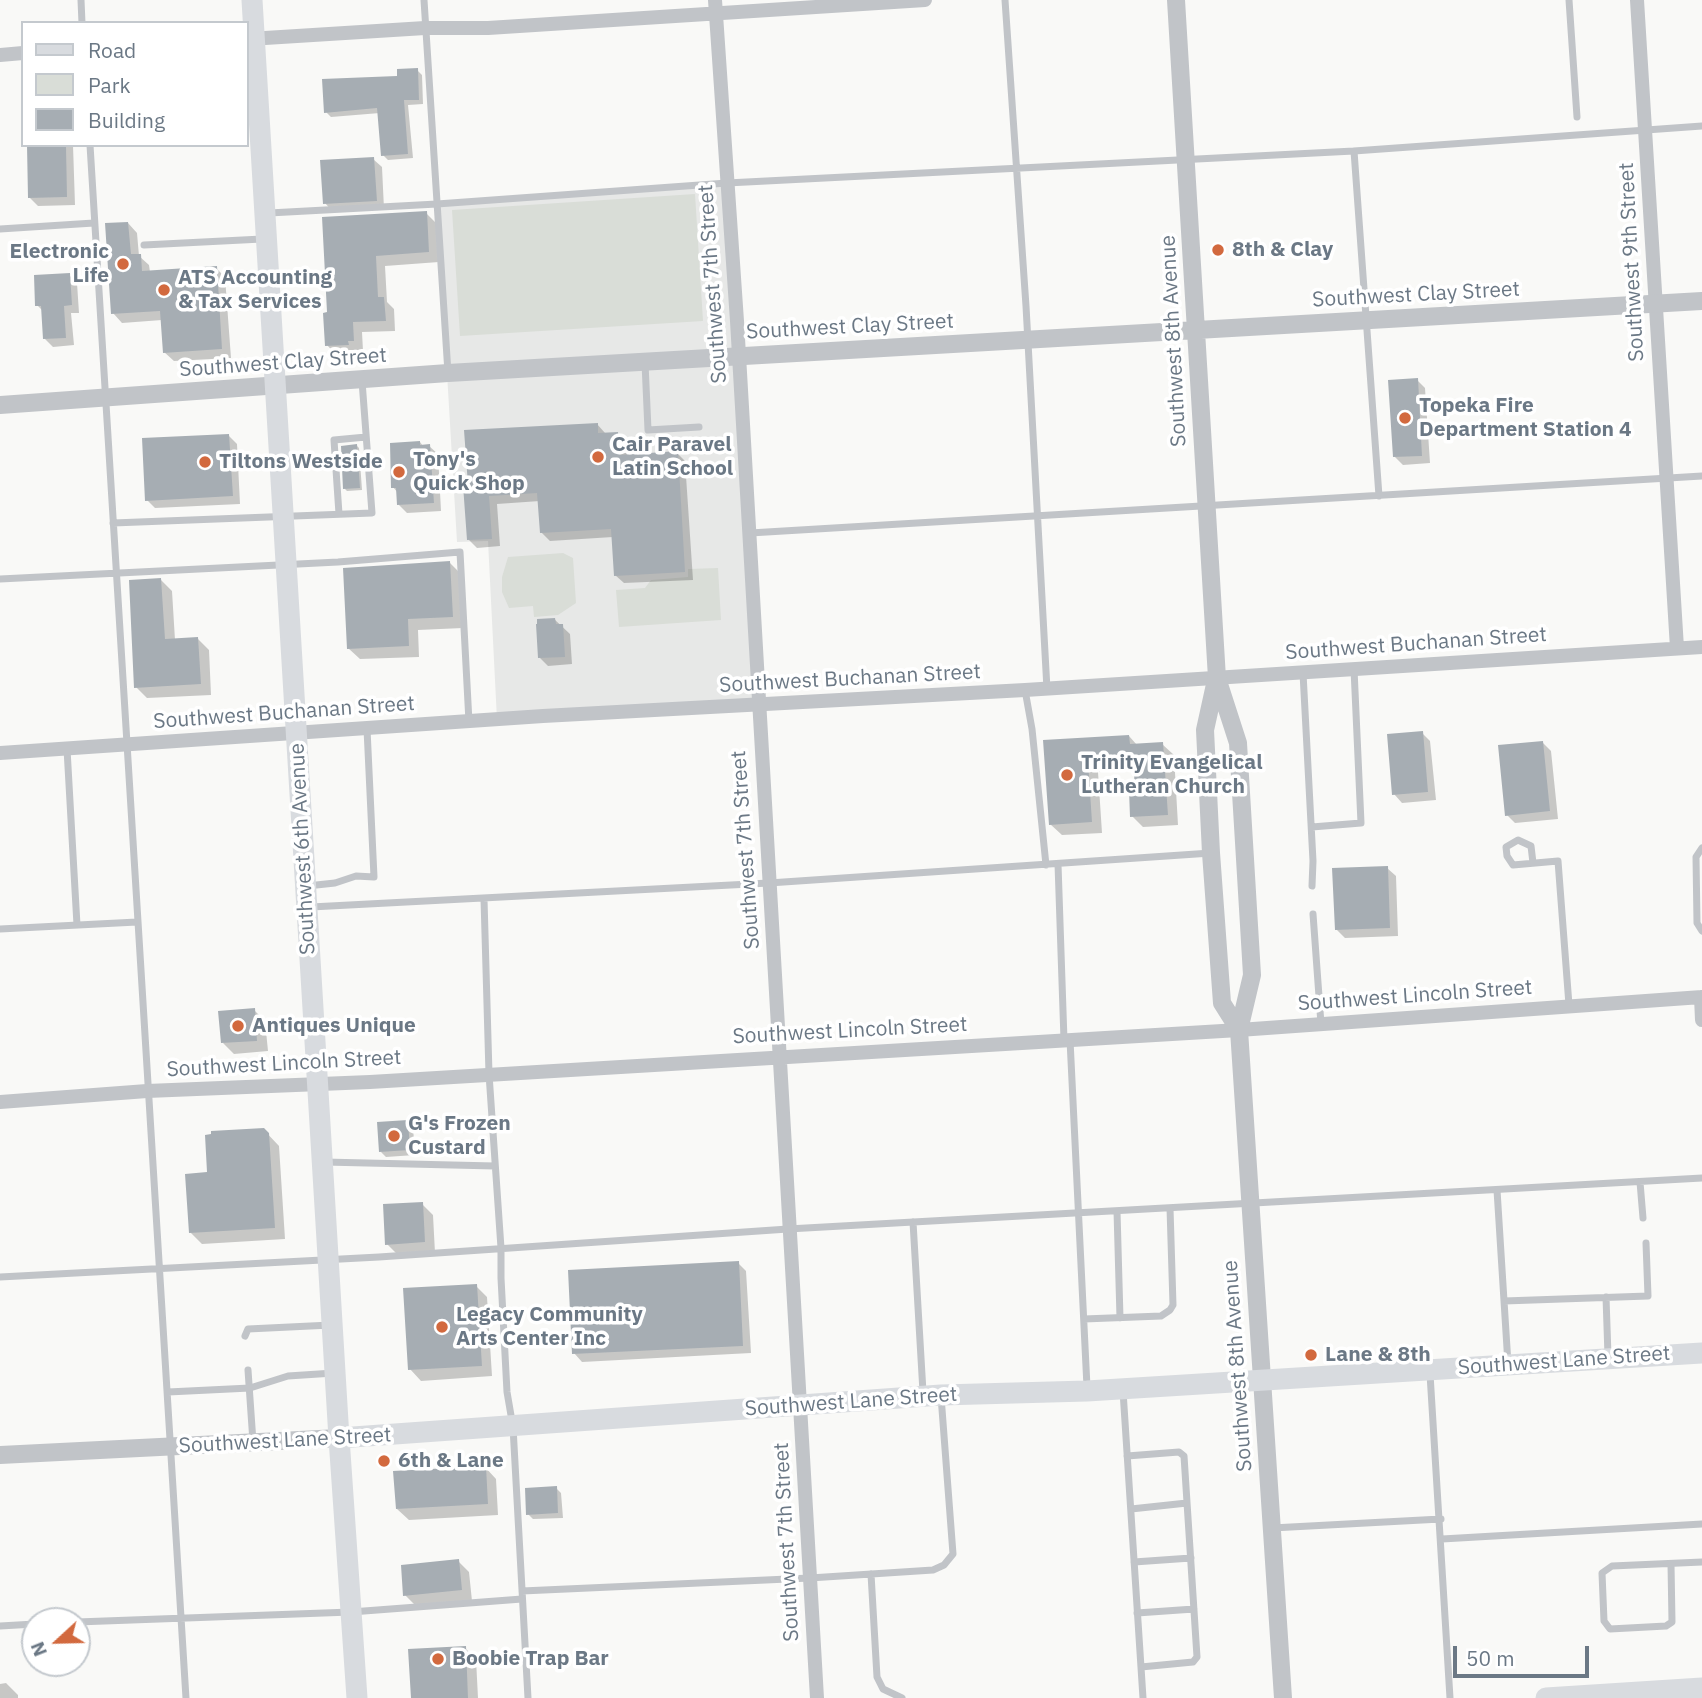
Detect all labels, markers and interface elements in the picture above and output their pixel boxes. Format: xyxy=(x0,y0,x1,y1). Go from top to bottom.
legend xyxy=(21,21,248,147)
text: Road xyxy=(88,36,136,64)
text: Park xyxy=(88,71,131,99)
text: Building xyxy=(88,106,165,134)
street label: Southwest 9th Street xyxy=(1614,162,1650,362)
street label: Southwest 7th Street xyxy=(693,184,733,384)
street label: Southwest 8th Avenue xyxy=(1156,234,1192,448)
place label: 8th & Clay xyxy=(1232,237,1333,263)
place label: Electronic Life xyxy=(10,239,109,289)
marker: 8th & Clay xyxy=(1210,242,1226,258)
marker: Electronic Life xyxy=(115,256,131,272)
place label: ATS Accounting & Tax Services xyxy=(178,265,332,315)
street label: Southwest Clay Street xyxy=(1312,277,1520,313)
marker: ATS Accounting & Tax Services xyxy=(156,282,172,298)
street label: Southwest Clay Street xyxy=(746,309,954,345)
street label: Southwest Clay Street xyxy=(178,343,388,383)
place label: Topeka Fire Department Station 4 xyxy=(1419,393,1632,443)
marker: Topeka Fire Department Station 4 xyxy=(1397,410,1413,426)
place label: Cair Paravel Latin School xyxy=(612,432,733,482)
place label: Tony's Quick Shop xyxy=(413,447,525,497)
place label: Tiltons Westside xyxy=(219,449,383,475)
marker: Cair Paravel Latin School xyxy=(590,449,606,465)
marker: Tiltons Westside xyxy=(197,454,213,470)
marker: Tony's Quick Shop xyxy=(391,464,407,480)
street label: Southwest Buchanan Street xyxy=(1284,622,1548,666)
street label: Southwest Buchanan Street xyxy=(719,660,981,698)
street label: Southwest Buchanan Street xyxy=(152,691,416,735)
street label: Southwest 6th Avenue xyxy=(285,742,321,956)
street label: Southwest 7th Street xyxy=(726,750,766,950)
place label: Trinity Evangelical Lutheran Church xyxy=(1081,750,1263,800)
marker: Trinity Evangelical Lutheran Church xyxy=(1059,767,1075,783)
street label: Southwest Lincoln Street xyxy=(1297,975,1533,1017)
street label: Southwest Lincoln Street xyxy=(732,1012,968,1050)
place label: Antiques Unique xyxy=(252,1013,416,1039)
marker: Antiques Unique xyxy=(230,1018,246,1034)
street label: Southwest Lincoln Street xyxy=(166,1045,402,1083)
place label: G's Frozen Custard xyxy=(408,1111,511,1161)
marker: G's Frozen Custard xyxy=(386,1128,402,1144)
street label: Southwest 8th Avenue xyxy=(1218,1259,1258,1473)
place label: Legacy Community Arts Center Inc xyxy=(456,1302,643,1352)
marker: Legacy Community Arts Center Inc xyxy=(434,1319,450,1335)
street label: Southwest Lane Street xyxy=(1457,1341,1671,1381)
place label: Lane & 8th xyxy=(1325,1342,1431,1368)
marker: Lane & 8th xyxy=(1303,1347,1319,1363)
street label: Southwest Lane Street xyxy=(744,1382,958,1422)
street label: Southwest Lane Street xyxy=(178,1423,392,1459)
street label: Southwest 7th Street xyxy=(769,1442,805,1642)
place label: 6th & Lane xyxy=(398,1448,504,1474)
marker: 6th & Lane xyxy=(376,1453,392,1469)
north arrow xyxy=(21,1607,91,1677)
scale bar xyxy=(1457,1632,1594,1676)
text: N xyxy=(25,1638,52,1660)
text: 50 m xyxy=(1466,1644,1515,1672)
place label: Boobie Trap Bar xyxy=(452,1646,609,1672)
marker: Boobie Trap Bar xyxy=(430,1651,446,1667)

